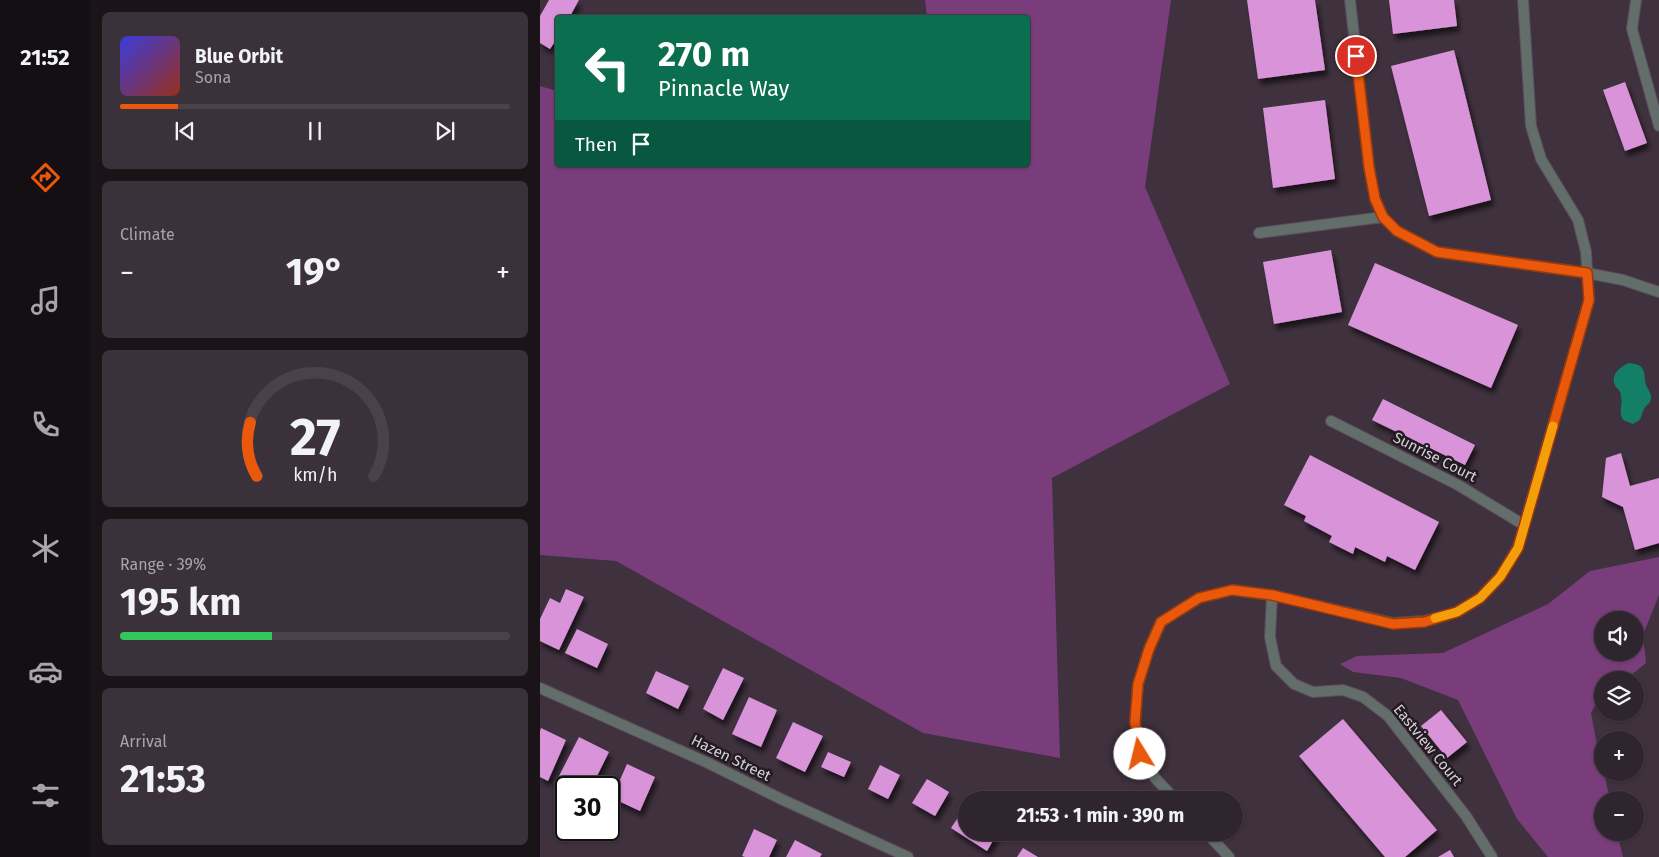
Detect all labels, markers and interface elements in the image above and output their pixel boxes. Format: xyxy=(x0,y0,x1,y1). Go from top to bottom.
text: 270 m xyxy=(658,33,750,75)
icon: left xyxy=(575,35,640,100)
pin xyxy=(1335,35,1377,77)
icon: arrive xyxy=(1342,42,1370,70)
text: 21:52 xyxy=(20,44,70,71)
text: Blue Orbit xyxy=(195,45,283,68)
text: Sona xyxy=(195,68,231,87)
text: Pinnacle Way xyxy=(658,75,789,102)
icon: previous xyxy=(171,117,199,145)
icon: pause xyxy=(301,117,329,145)
icon: next xyxy=(431,117,459,145)
icon: arrive xyxy=(627,130,655,158)
text: Then xyxy=(575,133,617,156)
icon: directions xyxy=(28,160,63,195)
text: Climate xyxy=(120,225,175,244)
text: 19° xyxy=(286,249,344,295)
text: − xyxy=(120,256,134,289)
text: + xyxy=(496,256,510,289)
icon: music xyxy=(28,283,63,318)
text: 27 xyxy=(290,406,340,469)
icon: phone xyxy=(28,407,63,442)
street label: Sunrise Court xyxy=(1390,428,1480,486)
text: km/h xyxy=(293,464,337,486)
icon: climate xyxy=(28,531,63,566)
text: Range · 39% xyxy=(120,555,206,574)
text: 195 km xyxy=(120,579,241,625)
map controls xyxy=(1594,611,1644,841)
button: sound xyxy=(1594,611,1644,661)
icon: car xyxy=(28,654,63,689)
button: layers xyxy=(1594,671,1644,721)
street label: Eastview Court xyxy=(1390,701,1467,790)
position arrow xyxy=(1113,727,1165,779)
street label: Hazen Street xyxy=(688,731,774,785)
button: + xyxy=(1594,731,1644,781)
text: Arrival xyxy=(120,732,167,751)
text: 21:53 xyxy=(120,756,206,802)
speed limit sign: 30 xyxy=(555,776,620,841)
icon: filters xyxy=(28,778,63,813)
button: − xyxy=(1594,791,1644,841)
text: 21:53 · 1 min · 390 m xyxy=(1017,804,1184,827)

